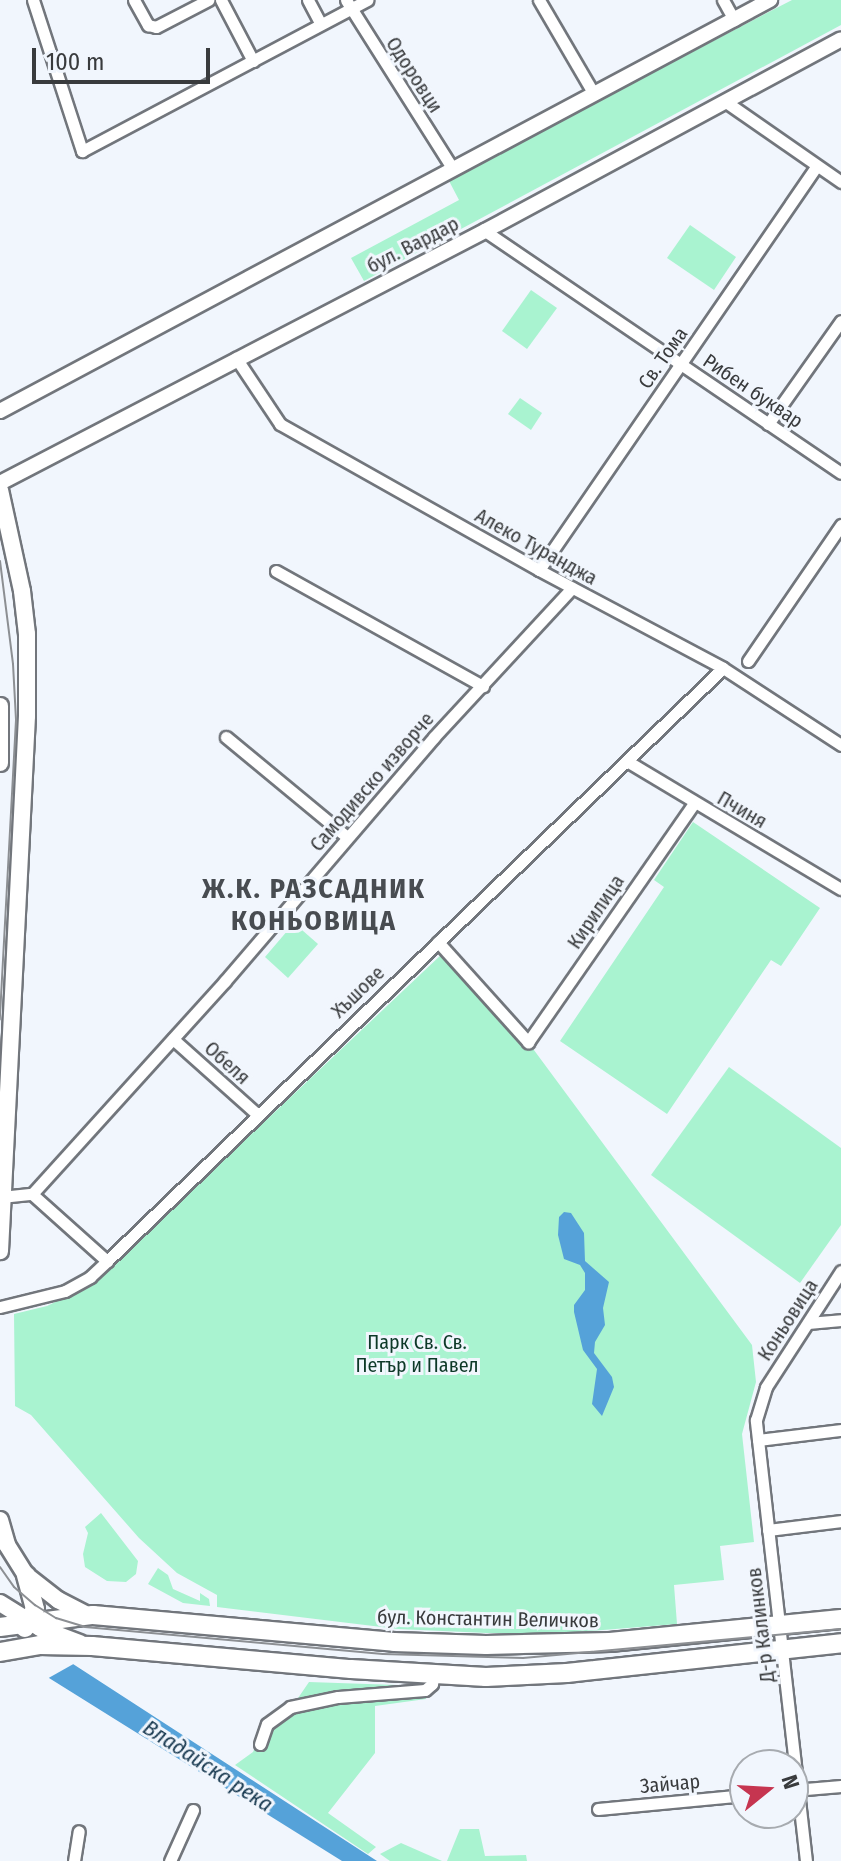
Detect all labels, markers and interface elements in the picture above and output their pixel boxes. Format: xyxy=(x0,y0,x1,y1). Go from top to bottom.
scale bar xyxy=(36,32,214,82)
street label: Одоровци xyxy=(381,33,447,117)
text: 100 m xyxy=(46,48,104,76)
street label: бул. Вардар xyxy=(363,212,463,278)
street label: Св. Тома xyxy=(633,323,693,393)
street label: Рибен буквар xyxy=(698,349,808,433)
street label: Алеко Туранджа xyxy=(471,504,601,590)
street label: Самодивско изворче xyxy=(305,708,439,856)
street label: Пчиня xyxy=(713,786,771,834)
street label: Кирилица xyxy=(563,870,629,954)
district label: Ж.К. РАЗСАДНИК КОНЬОВИЦА xyxy=(202,872,426,938)
street label: Хъшове xyxy=(327,961,389,1023)
street label: Обеля xyxy=(199,1036,255,1090)
street label: Коньовица xyxy=(753,1275,823,1365)
park label: Парк Св. Св. Петър и Павел xyxy=(355,1331,479,1378)
street label: Д-р Калинков xyxy=(742,1566,780,1684)
street label: бул. Константин Величков xyxy=(377,1605,599,1633)
water label: Владайска река xyxy=(138,1714,278,1818)
north arrow xyxy=(729,1749,809,1829)
street label: Зайчар xyxy=(639,1769,701,1799)
text: N xyxy=(776,1772,805,1792)

